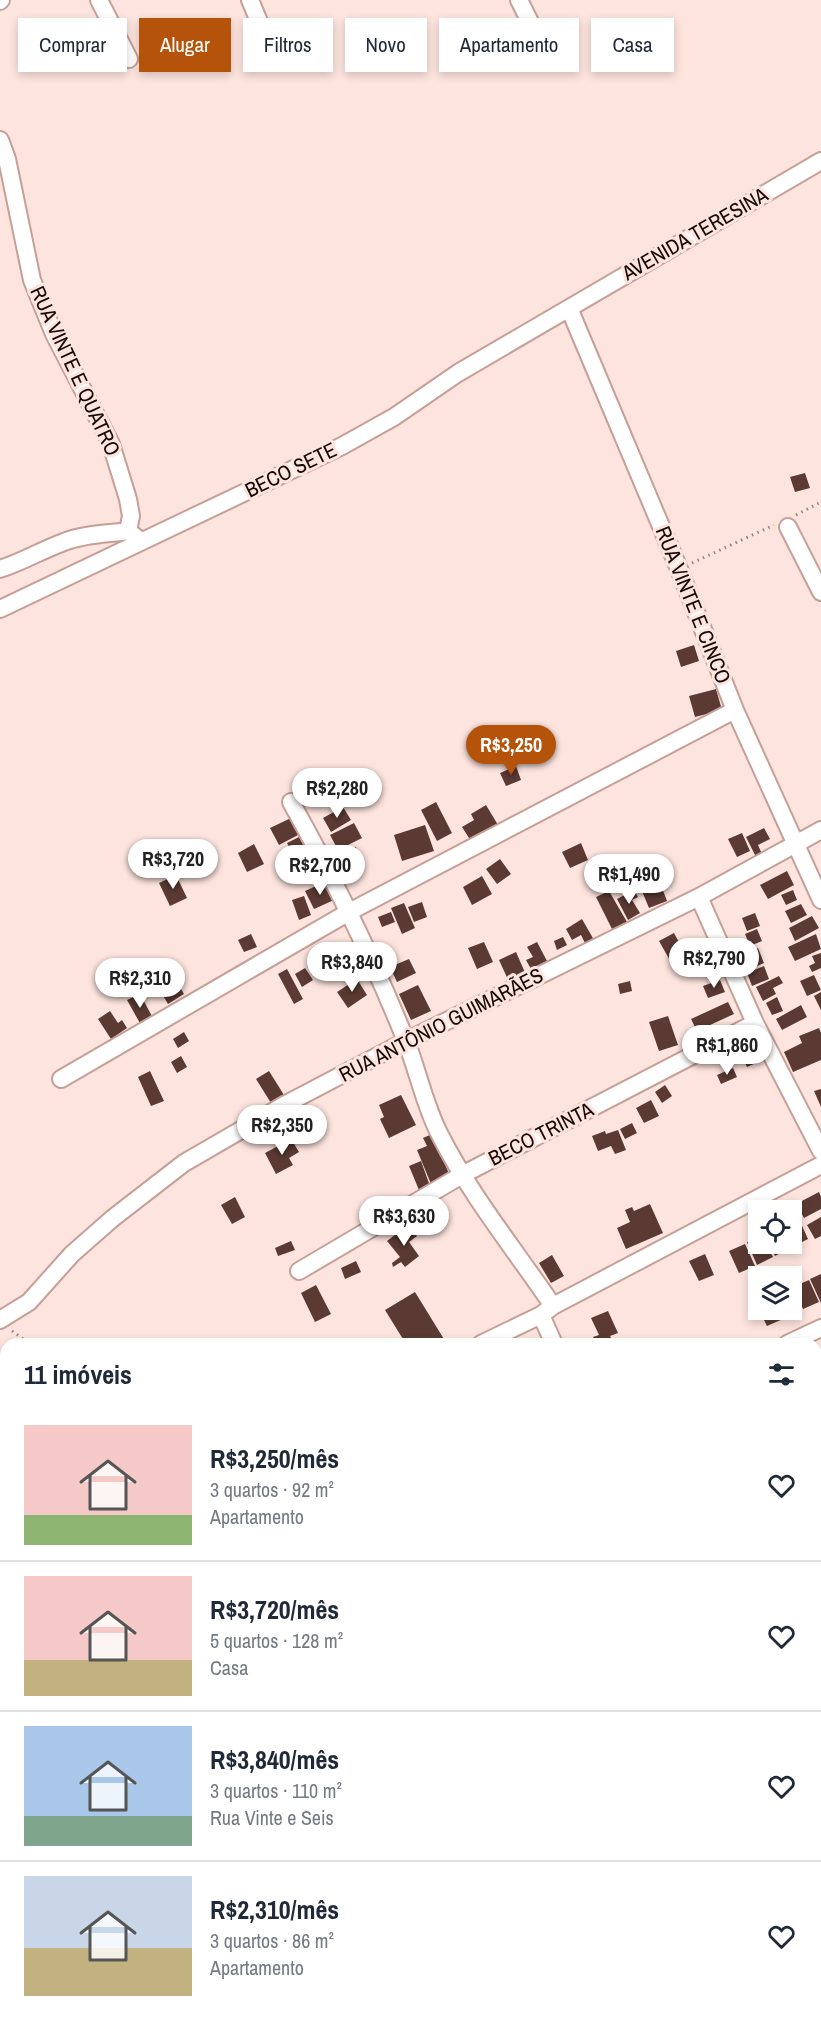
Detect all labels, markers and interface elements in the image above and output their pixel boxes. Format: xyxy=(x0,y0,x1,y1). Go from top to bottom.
chip: Comprar xyxy=(18,18,127,72)
chip: Alugar xyxy=(139,18,231,72)
chip: Filtros xyxy=(243,18,333,72)
chip: Novo xyxy=(345,18,427,72)
chip: Apartamento xyxy=(439,18,579,72)
chip: Casa xyxy=(591,18,674,72)
street label: AVENIDA TERESINA xyxy=(616,180,773,288)
street label: RUA VINTE E QUATRO xyxy=(23,281,128,460)
street label: BECO SETE xyxy=(240,435,341,504)
street label: RUA VINTE E CINCO xyxy=(649,522,738,688)
pin: R$3,250 xyxy=(456,725,566,776)
text: R$3,250 xyxy=(480,731,542,758)
pin: R$2,280 xyxy=(282,768,392,819)
text: R$2,280 xyxy=(306,774,368,801)
pin: R$3,720 xyxy=(118,839,228,890)
text: R$3,720 xyxy=(142,845,204,872)
pin: R$2,700 xyxy=(265,845,375,896)
text: R$2,700 xyxy=(289,851,351,878)
pin: R$1,490 xyxy=(574,854,684,905)
text: R$1,490 xyxy=(598,860,660,887)
pin: R$2,790 xyxy=(659,938,769,989)
pin: R$3,840 xyxy=(297,942,407,993)
text: R$2,790 xyxy=(683,944,745,971)
text: R$3,840 xyxy=(321,948,383,975)
pin: R$2,310 xyxy=(85,958,195,1009)
street label: RUA ANTÔNIO GUIMARÃES xyxy=(334,960,548,1089)
text: R$2,310 xyxy=(109,964,171,991)
pin: R$1,860 xyxy=(672,1025,782,1076)
text: R$1,860 xyxy=(696,1031,758,1058)
street label: BECO TRINTA xyxy=(483,1094,599,1172)
pin: R$2,350 xyxy=(227,1105,337,1156)
text: R$2,350 xyxy=(251,1111,313,1138)
pin: R$3,630 xyxy=(349,1196,459,1247)
map controls xyxy=(748,1200,802,1320)
button: locate xyxy=(748,1200,802,1254)
text: R$3,630 xyxy=(373,1202,435,1229)
button: layers xyxy=(748,1266,802,1320)
text: 11 imóveis xyxy=(24,1357,132,1392)
icon: filters xyxy=(765,1358,798,1391)
text: R$3,250/mês xyxy=(210,1441,339,1476)
icon: home xyxy=(72,1449,144,1521)
icon: heart xyxy=(765,1469,798,1502)
text: 3 quartos · 92 m² xyxy=(210,1476,334,1503)
text: Apartamento xyxy=(210,1503,304,1530)
text: R$3,720/mês xyxy=(210,1592,339,1627)
icon: home xyxy=(72,1600,144,1672)
icon: heart xyxy=(765,1620,798,1653)
text: 5 quartos · 128 m² xyxy=(210,1627,343,1654)
text: Casa xyxy=(210,1654,248,1681)
text: R$3,840/mês xyxy=(210,1742,339,1777)
icon: home xyxy=(72,1750,144,1822)
icon: heart xyxy=(765,1770,798,1803)
text: 3 quartos · 110 m² xyxy=(210,1777,342,1804)
text: Rua Vinte e Seis xyxy=(210,1804,334,1831)
text: R$2,310/mês xyxy=(210,1892,339,1927)
icon: home xyxy=(72,1900,144,1972)
icon: heart xyxy=(765,1920,798,1953)
text: 3 quartos · 86 m² xyxy=(210,1927,334,1954)
text: Apartamento xyxy=(210,1954,304,1981)

